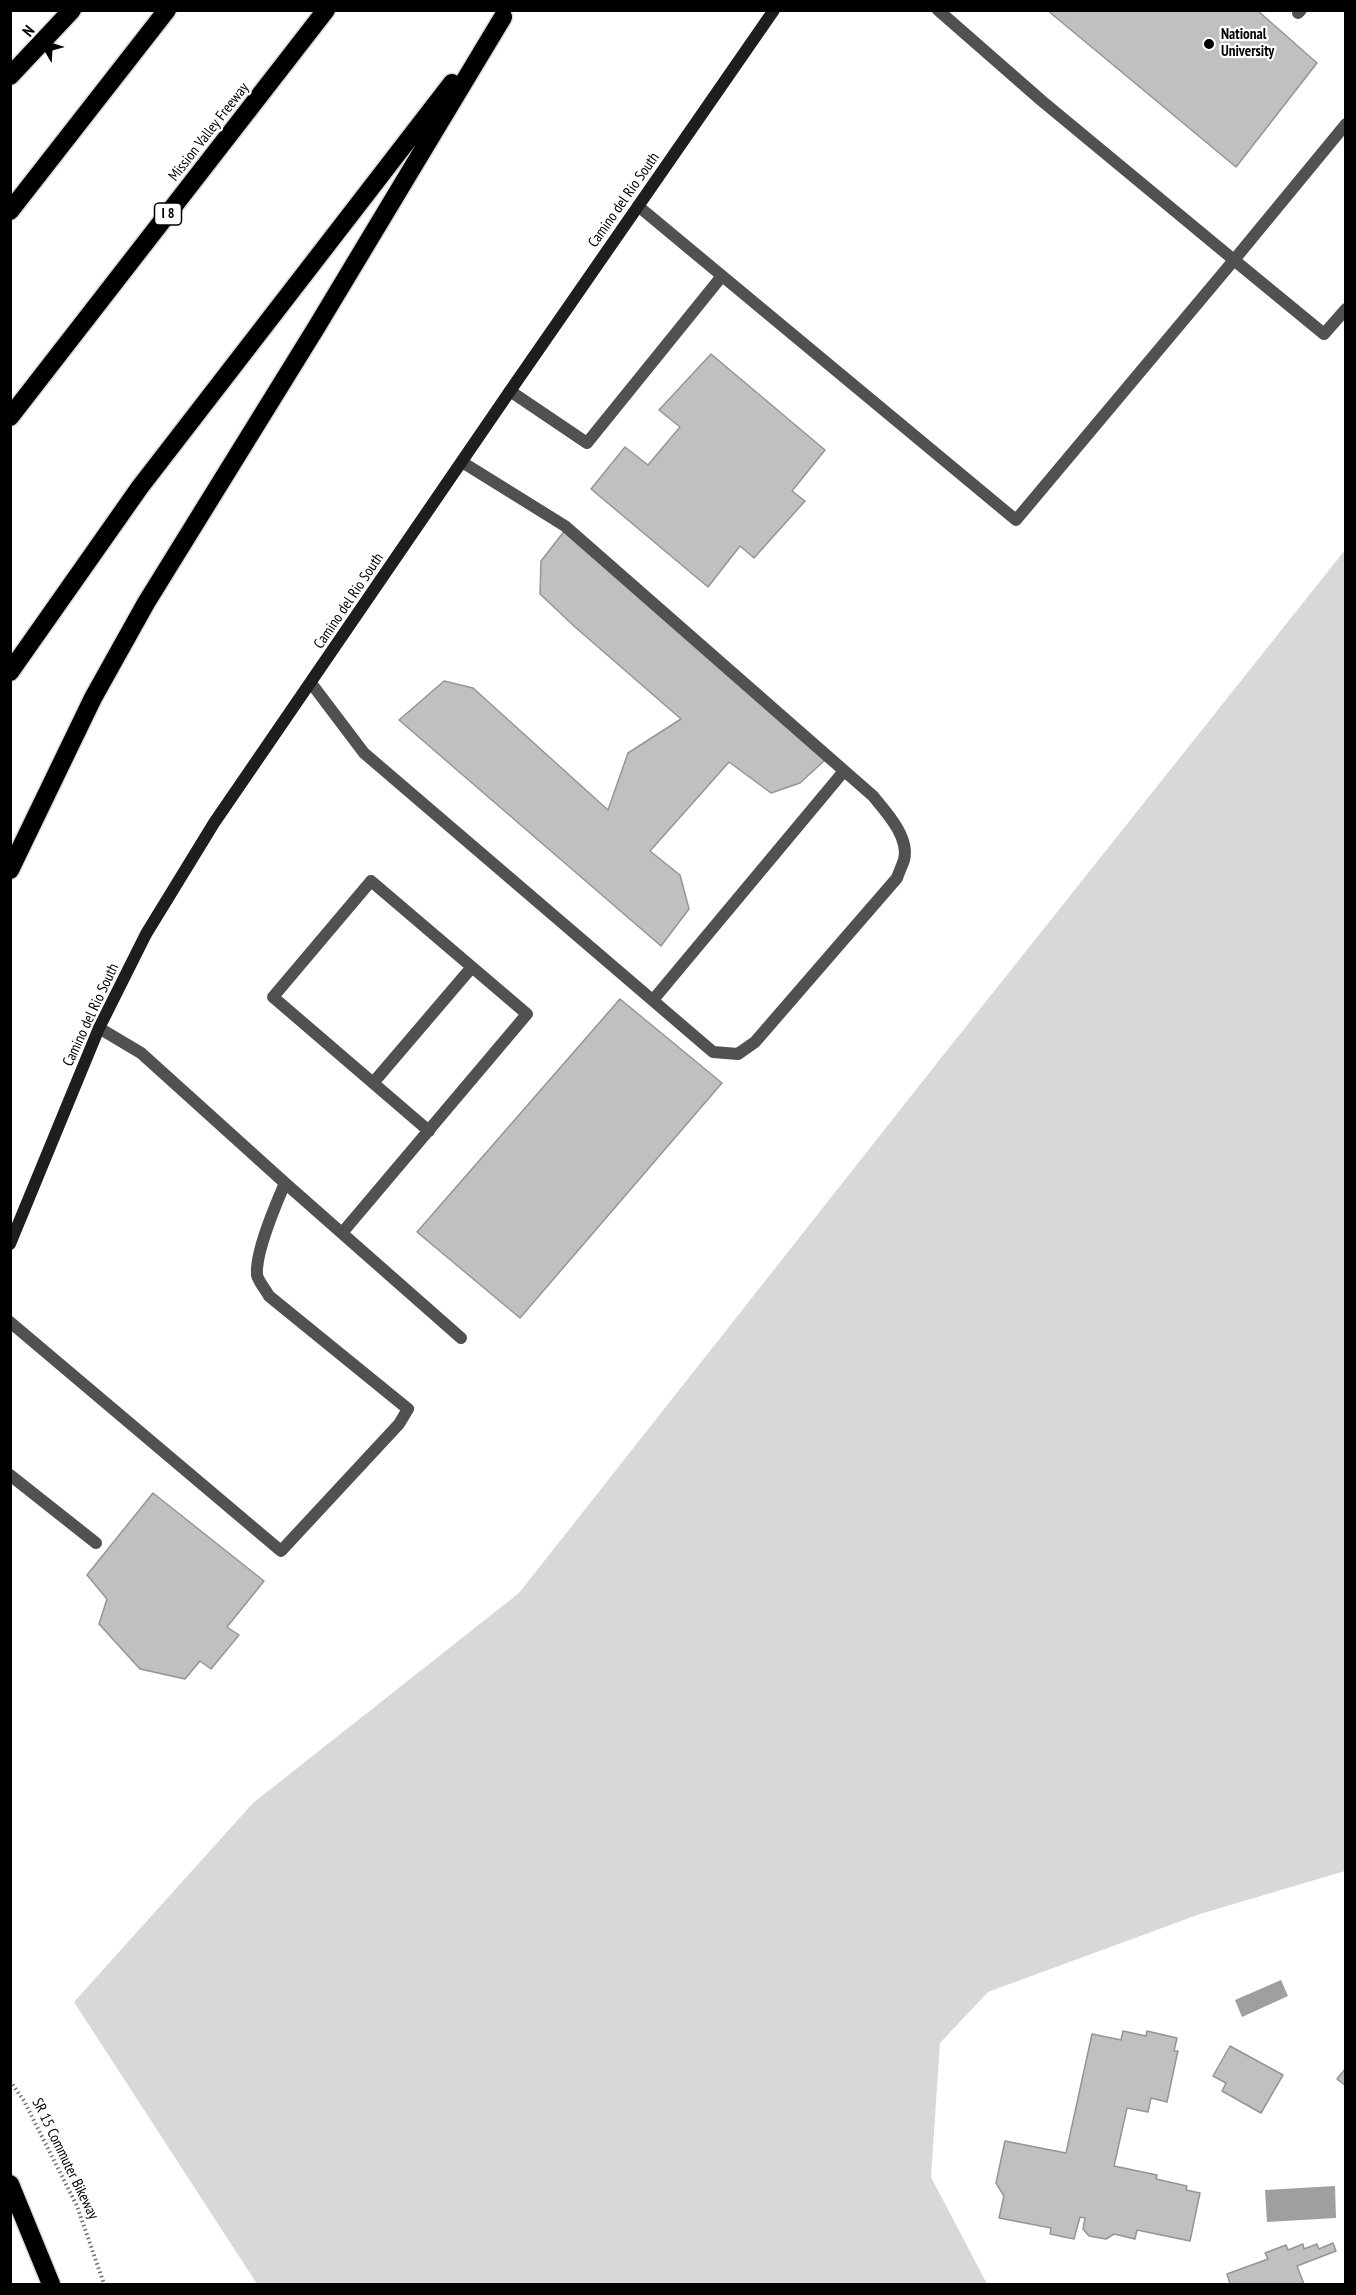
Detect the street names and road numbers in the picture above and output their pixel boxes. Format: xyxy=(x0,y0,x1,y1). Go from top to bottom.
street label: Mission Valley Freeway xyxy=(165,79,253,185)
street label: Camino del Rio South xyxy=(585,149,663,251)
road number: I 8 xyxy=(154,203,182,225)
street label: Camino del Rio South xyxy=(310,550,388,652)
street label: Camino del Rio South xyxy=(59,961,123,1069)
street label: SR 15 Commuter Bikeway xyxy=(28,2096,102,2222)

